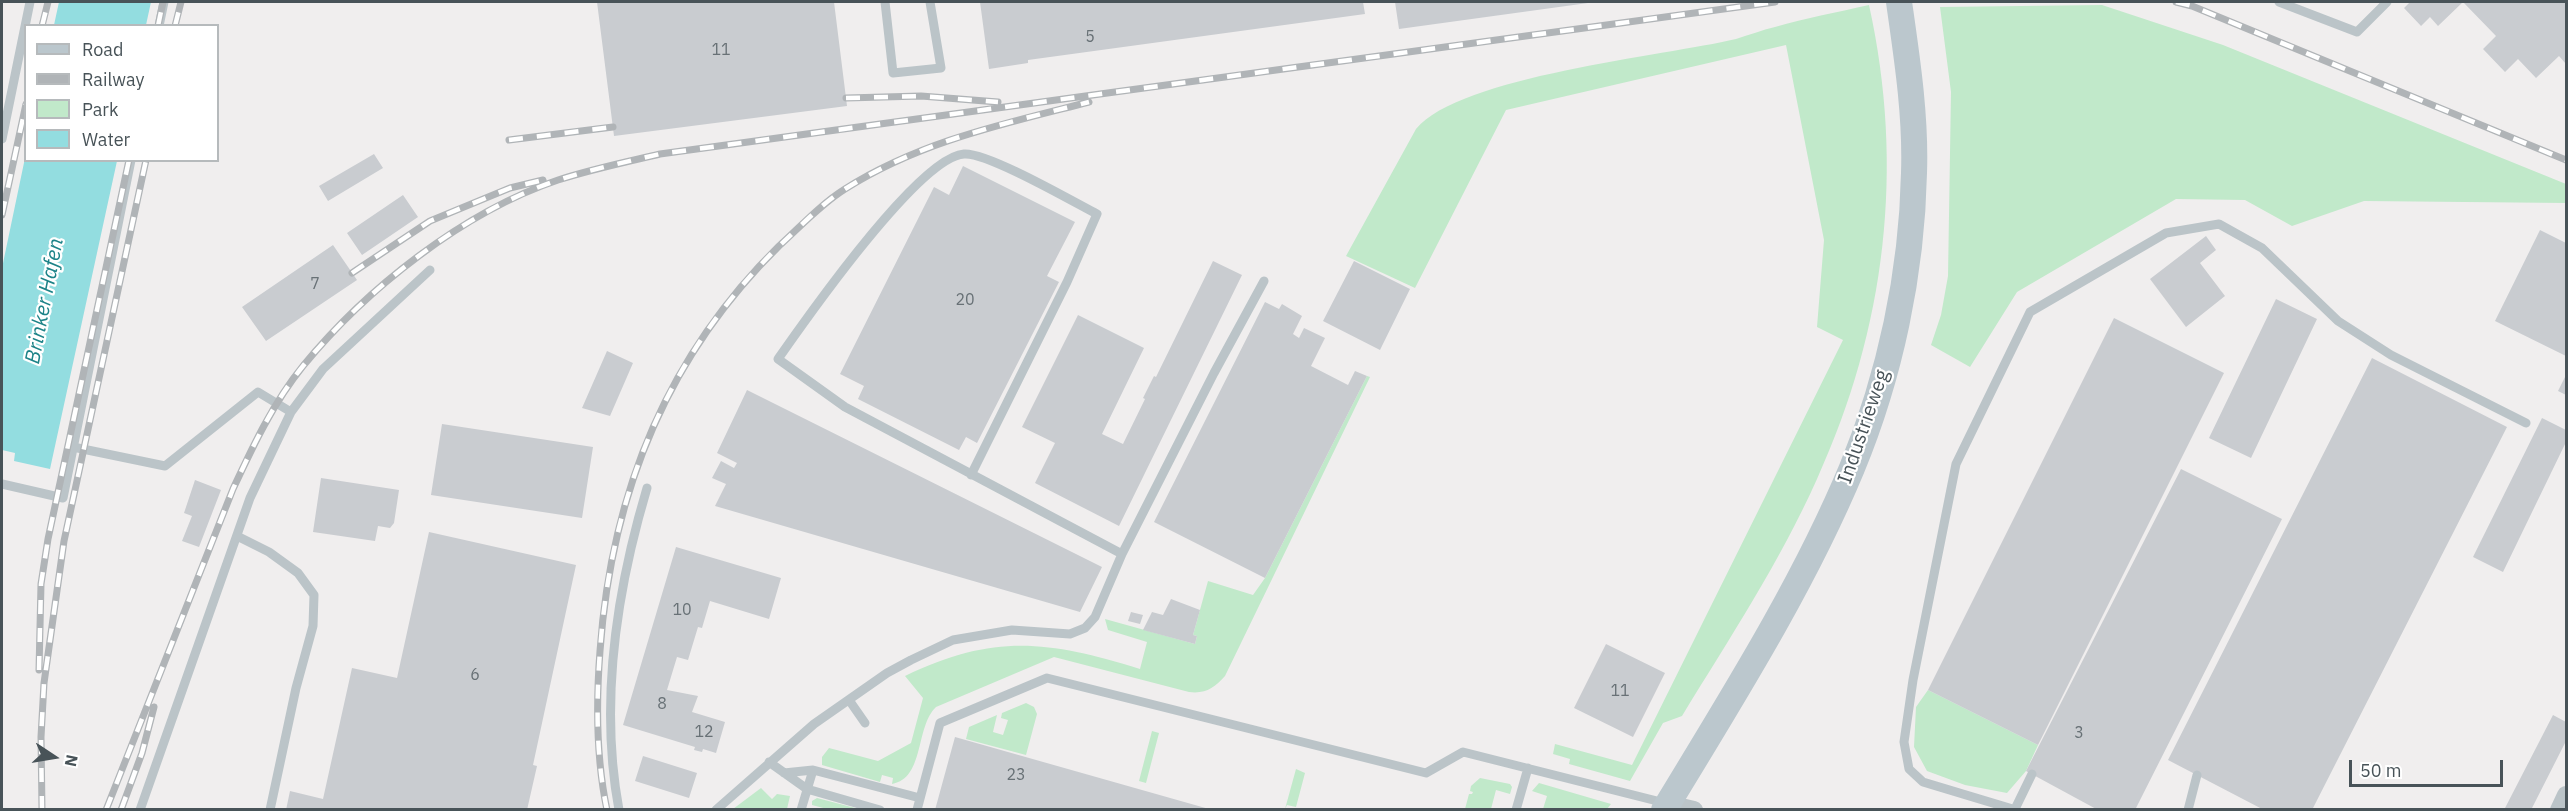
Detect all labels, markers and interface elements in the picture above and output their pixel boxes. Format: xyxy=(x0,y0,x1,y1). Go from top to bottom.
legend xyxy=(24,24,219,162)
house number: 5 xyxy=(1085,27,1095,47)
text: Road xyxy=(82,38,123,61)
house number: 11 xyxy=(711,40,731,60)
text: Railway xyxy=(82,68,144,91)
text: Park xyxy=(82,98,118,121)
text: Water xyxy=(82,128,130,151)
water label: Brinker Hafen xyxy=(20,236,70,366)
house number: 7 xyxy=(310,274,320,294)
house number: 20 xyxy=(955,290,975,310)
street label: Industrieweg xyxy=(1833,367,1895,487)
house number: 10 xyxy=(672,600,692,620)
house number: 6 xyxy=(470,665,480,685)
house number: 11 xyxy=(1610,681,1630,701)
house number: 8 xyxy=(657,694,667,714)
house number: 12 xyxy=(694,722,714,742)
house number: 3 xyxy=(2074,723,2084,743)
north arrow xyxy=(24,727,84,787)
scale bar xyxy=(2352,748,2506,786)
text: N xyxy=(61,753,83,768)
text: 50 m xyxy=(2360,759,2402,782)
house number: 23 xyxy=(1006,765,1026,785)

